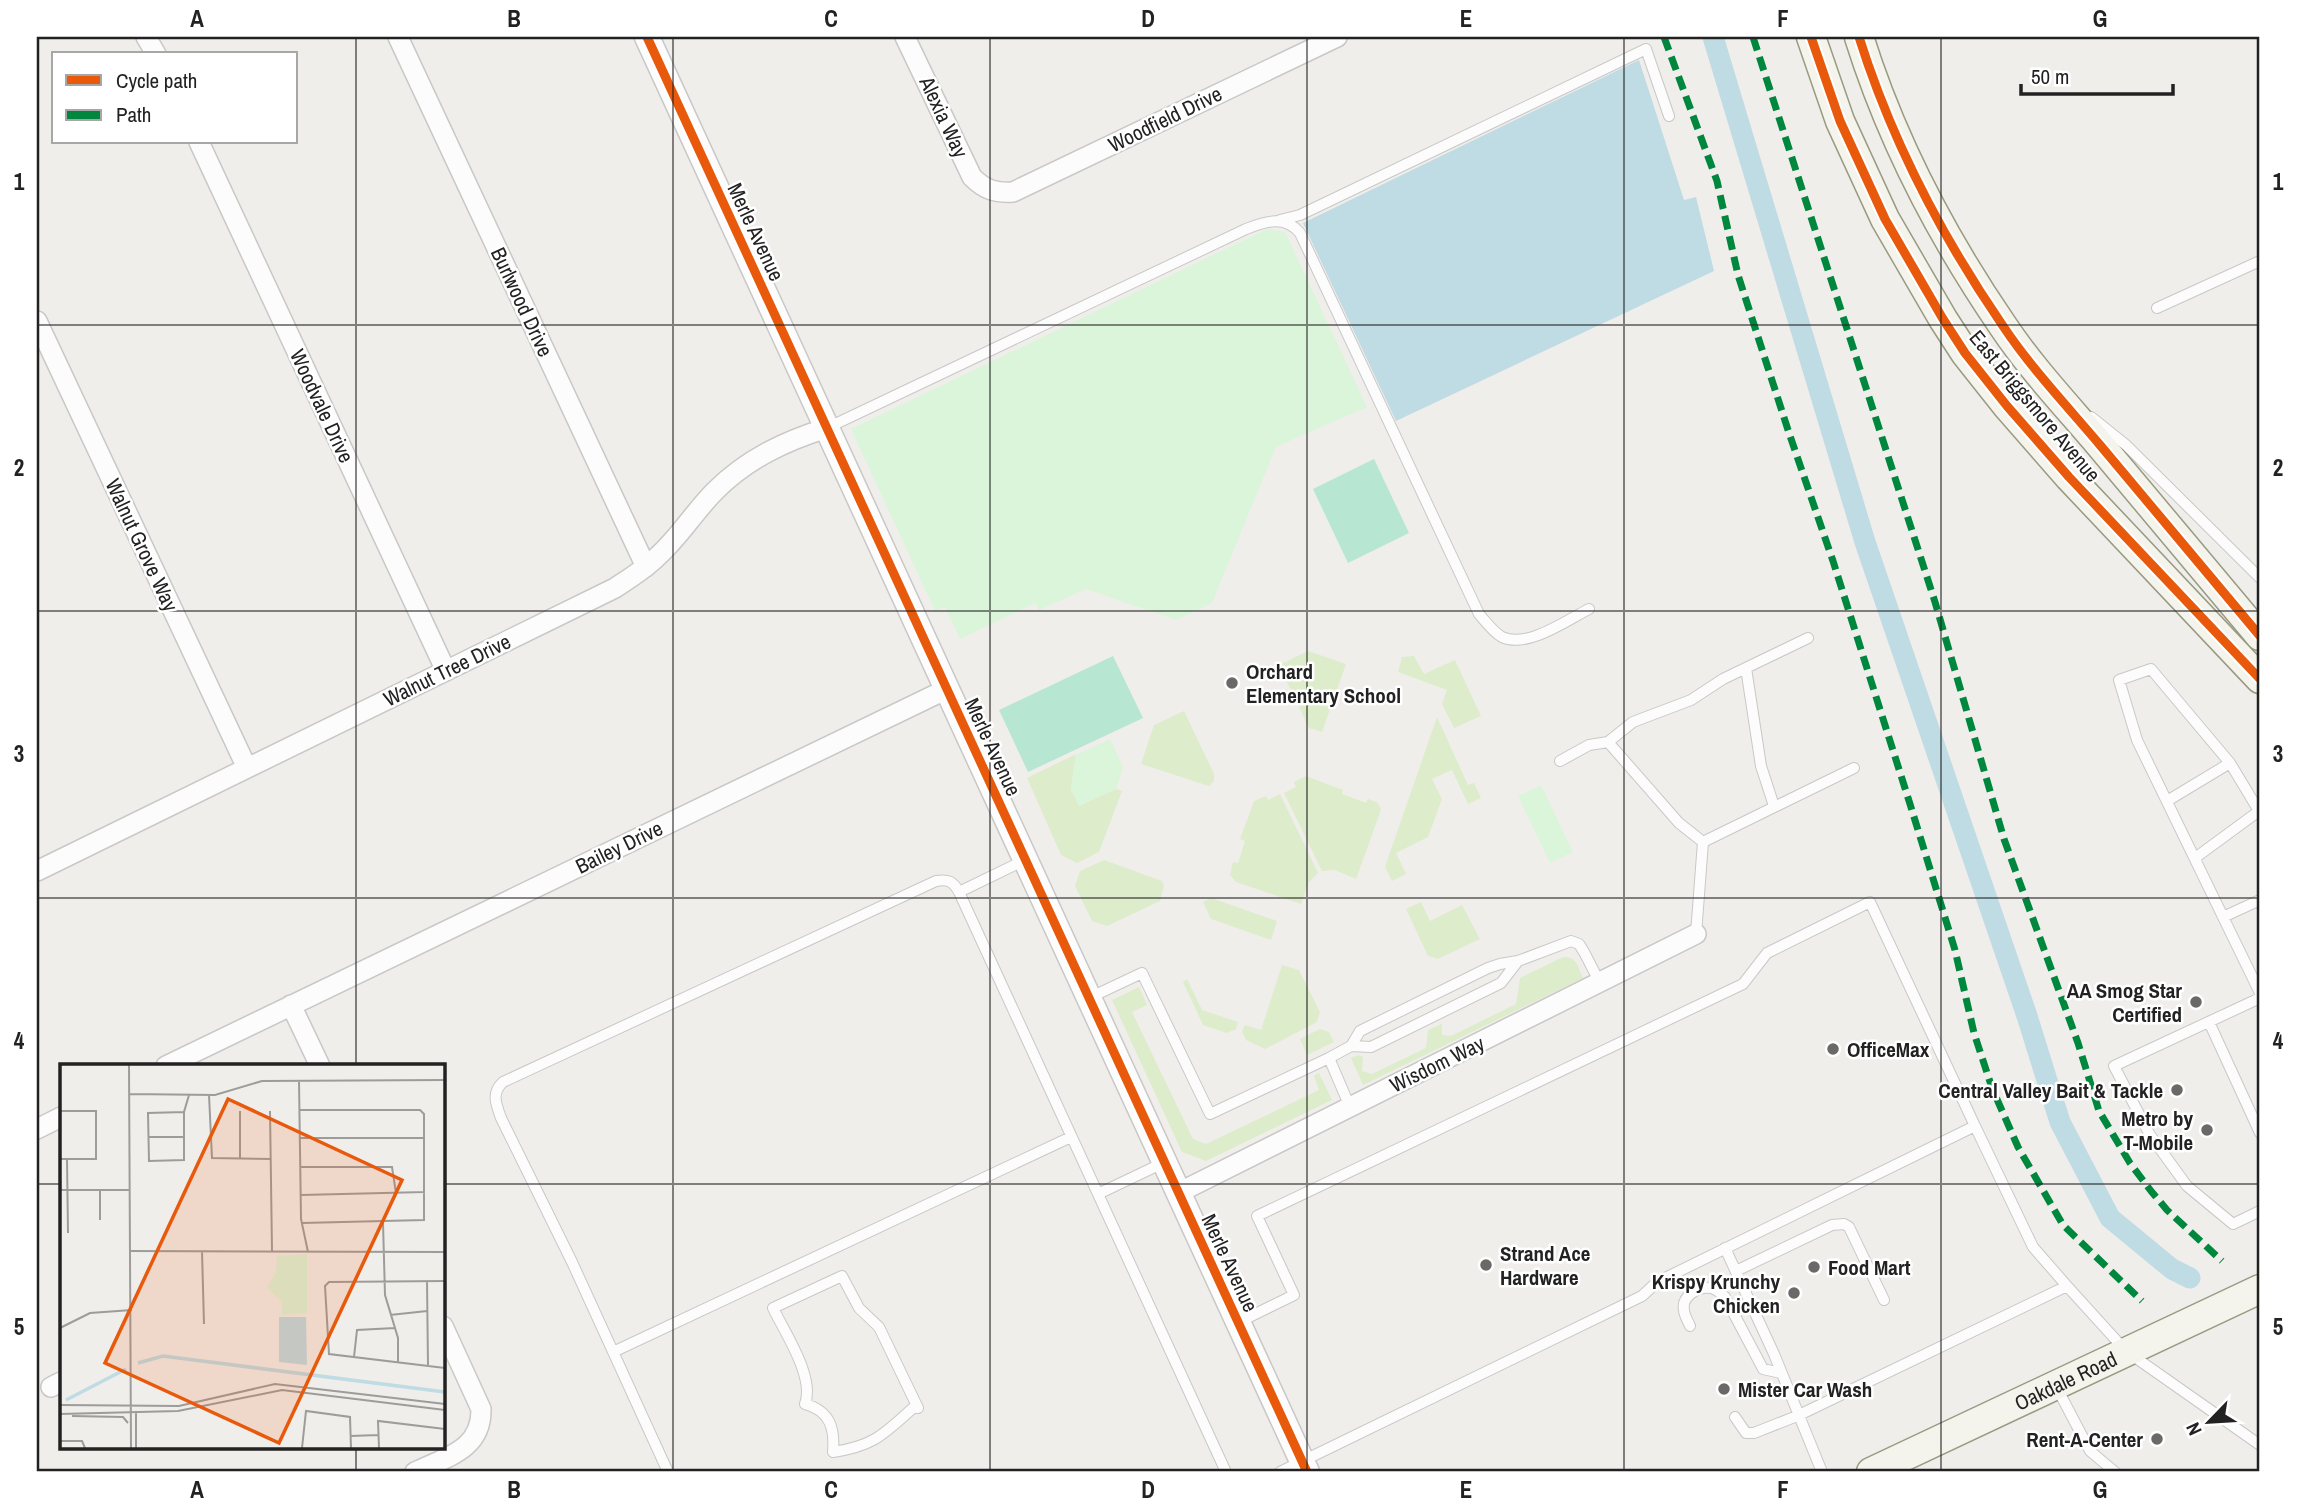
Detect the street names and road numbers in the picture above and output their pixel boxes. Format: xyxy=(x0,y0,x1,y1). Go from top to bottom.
street label: Alexia Way xyxy=(912,71,976,163)
street label: Woodfield Drive xyxy=(1103,79,1227,159)
street label: Merle Avenue xyxy=(721,178,791,286)
street label: Burlwood Drive xyxy=(484,243,560,361)
street label: East Briggsmore Avenue xyxy=(1963,324,2107,488)
street label: Woodvale Drive xyxy=(283,344,361,468)
street label: Walnut Grove Way xyxy=(99,474,186,616)
street label: Walnut Tree Drive xyxy=(379,627,515,713)
street label: Merle Avenue xyxy=(958,693,1028,801)
street label: Bailey Drive xyxy=(570,813,668,881)
street label: Wisdom Way xyxy=(1385,1028,1489,1099)
street label: Merle Avenue xyxy=(1195,1209,1265,1317)
street label: Oakdale Road xyxy=(2010,1344,2122,1417)

